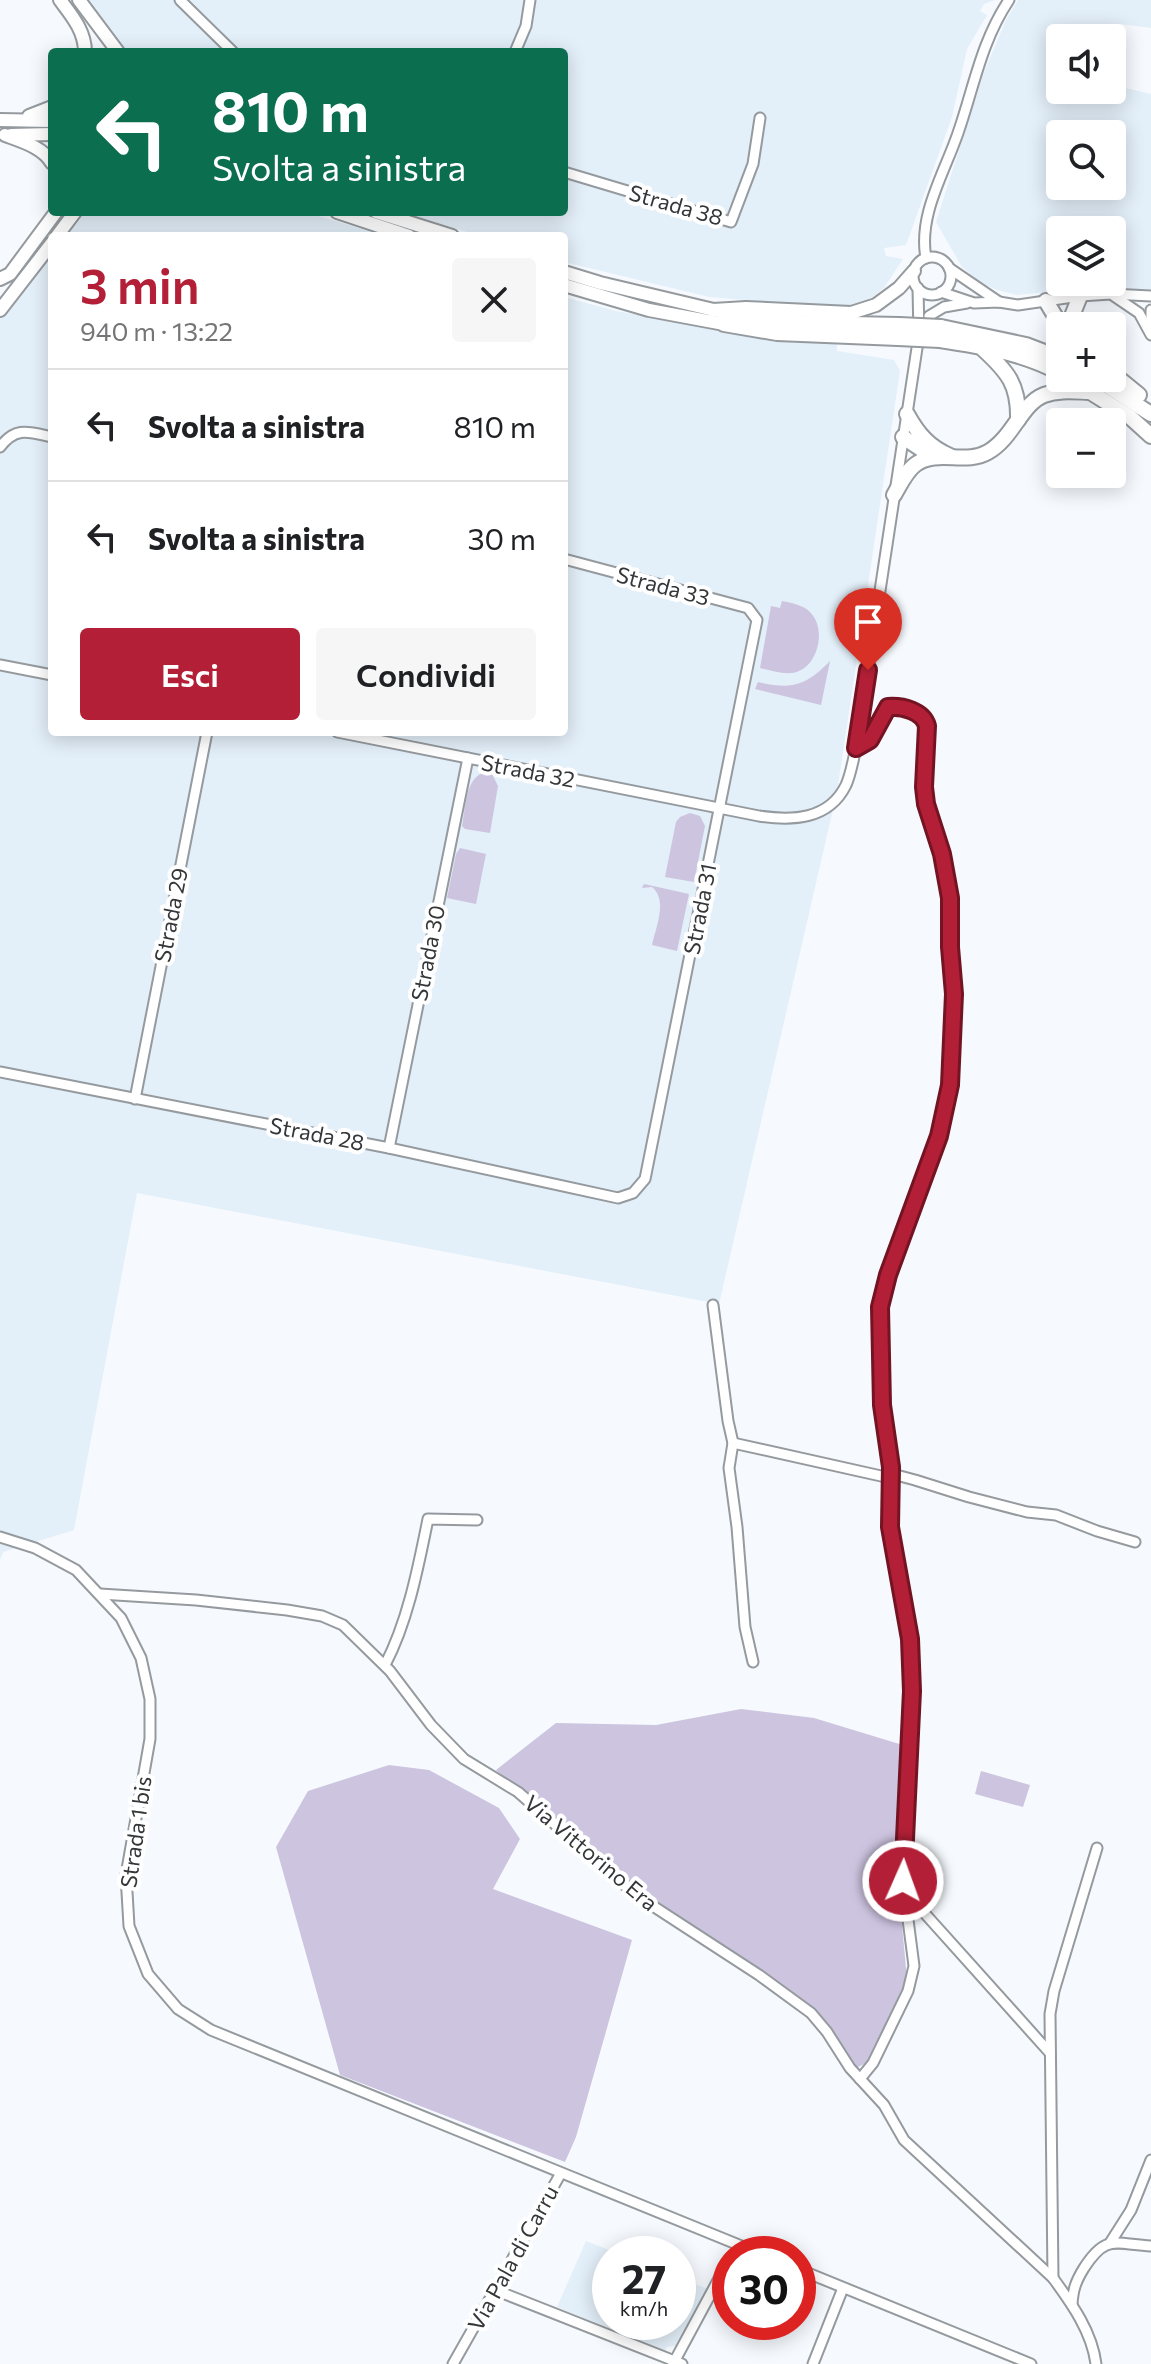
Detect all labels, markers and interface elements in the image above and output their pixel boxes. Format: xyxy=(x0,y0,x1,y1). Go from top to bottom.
map controls xyxy=(1046,24,1126,488)
button: sound xyxy=(1046,24,1126,104)
text: 810 m xyxy=(212,75,369,144)
icon: left xyxy=(80,80,184,184)
button: search xyxy=(1046,120,1126,200)
text: Svolta a sinistra xyxy=(212,144,466,188)
street label: Strada 38 xyxy=(626,178,726,231)
button: layers xyxy=(1046,216,1126,296)
text: 3 min xyxy=(80,255,200,314)
button: close xyxy=(452,258,536,342)
button: + xyxy=(1046,312,1126,392)
text: 940 m · 13:22 xyxy=(80,315,233,346)
icon: left xyxy=(80,403,124,447)
text: Svolta a sinistra xyxy=(148,407,365,444)
text: 810 m xyxy=(453,407,536,444)
button: − xyxy=(1046,408,1126,488)
icon: left xyxy=(80,515,124,559)
text: Svolta a sinistra xyxy=(148,519,365,556)
text: 30 m xyxy=(467,519,536,556)
street label: Strada 33 xyxy=(614,560,713,611)
pin xyxy=(834,588,902,670)
icon: arrive xyxy=(846,600,890,644)
button: Esci xyxy=(80,628,300,720)
button: Condividi xyxy=(316,628,536,720)
street label: Strada 32 xyxy=(479,748,577,793)
street label: Strada 31 xyxy=(677,861,722,957)
street label: Strada 29 xyxy=(148,865,193,964)
street label: Strada 30 xyxy=(405,903,450,1003)
street label: Strada 28 xyxy=(268,1111,367,1156)
street label: Strada 1 bis xyxy=(114,1774,157,1890)
street label: Via Vittorino Era xyxy=(519,1789,664,1916)
position arrow xyxy=(861,1839,945,1923)
street label: Via Pala di Carru xyxy=(461,2180,564,2335)
speed limit sign: 30 xyxy=(712,2236,816,2340)
text: 27 xyxy=(622,2253,666,2302)
text: km/h xyxy=(620,2296,668,2320)

